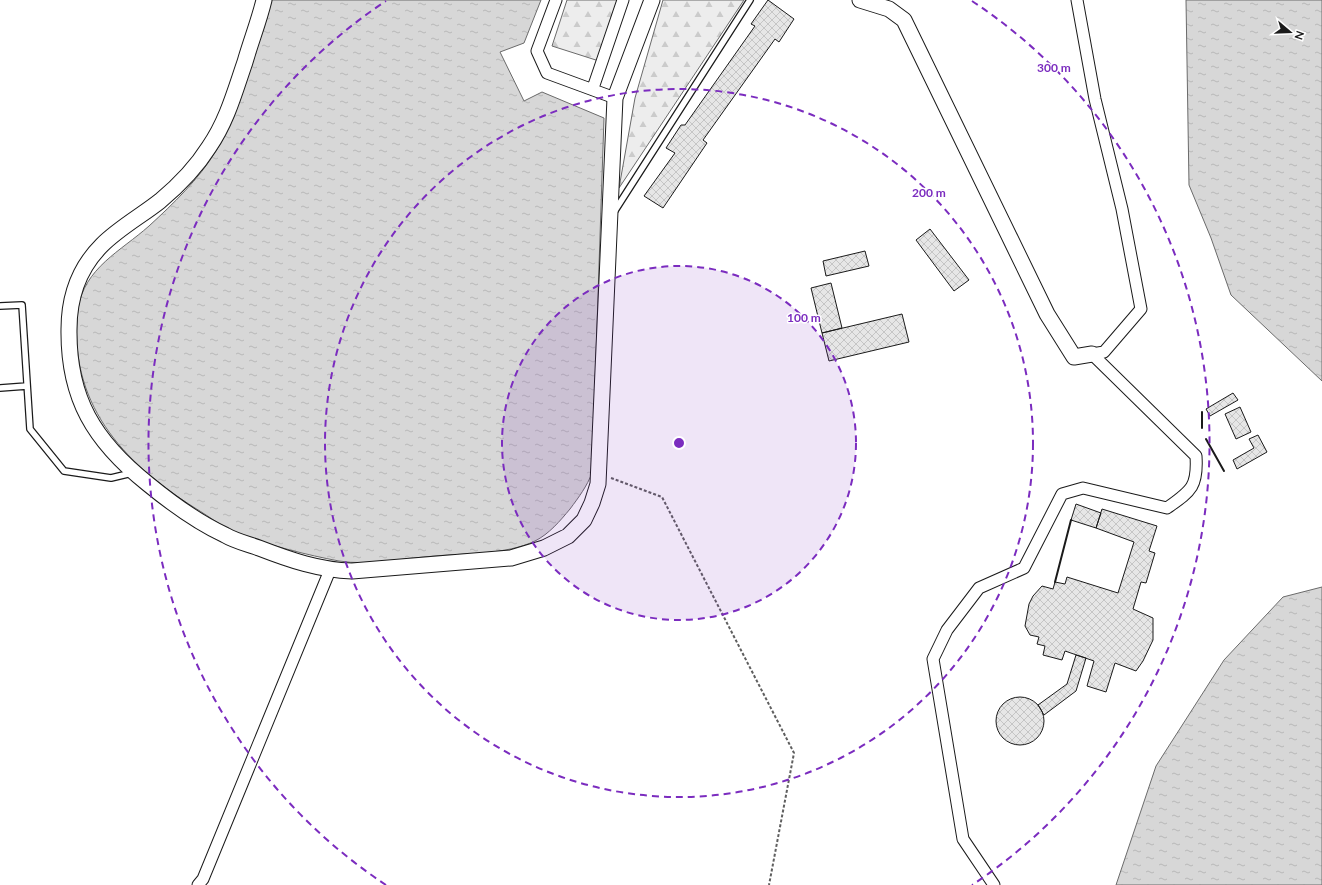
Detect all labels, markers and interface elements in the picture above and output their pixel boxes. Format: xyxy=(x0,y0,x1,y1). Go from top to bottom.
north arrow xyxy=(1270,12,1310,52)
text: N xyxy=(1292,29,1307,42)
text: 300 m xyxy=(1037,60,1071,75)
text: 200 m xyxy=(912,185,946,200)
text: 100 m xyxy=(787,310,821,325)
centre of rings xyxy=(672,436,686,450)

